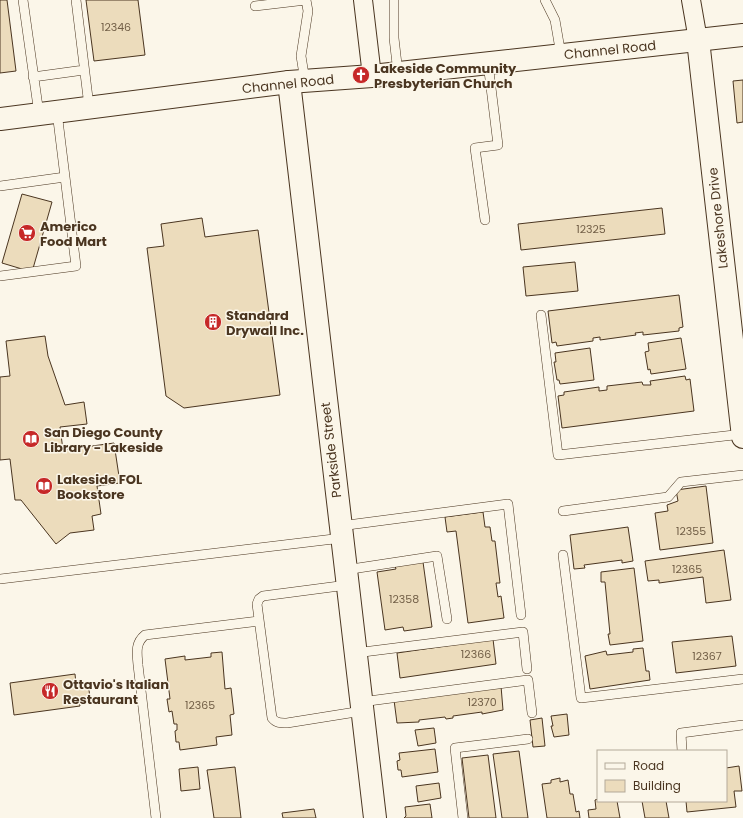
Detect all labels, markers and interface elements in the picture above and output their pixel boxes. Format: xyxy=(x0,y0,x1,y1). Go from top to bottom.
house number: 12346 xyxy=(101,19,131,35)
street label: Channel Road xyxy=(563,36,657,64)
place label: Lakeside Community Presbyterian Church xyxy=(374,59,517,93)
church icon: Lakeside Community Presbyterian Church xyxy=(351,65,371,85)
street label: Channel Road xyxy=(241,70,335,98)
street label: Lakeshore Drive xyxy=(703,167,733,269)
place label: Americo Food Mart xyxy=(40,217,107,251)
house number: 12325 xyxy=(576,221,606,237)
supermarket icon: Americo Food Mart xyxy=(17,223,37,243)
place label: Standard Drywall Inc. xyxy=(226,306,304,340)
building icon: Standard Drywall Inc. xyxy=(203,312,223,332)
street label: Parkside Street xyxy=(316,401,346,499)
place label: San Diego County Library - Lakeside xyxy=(44,423,163,457)
library icon: San Diego County Library - Lakeside xyxy=(21,429,41,449)
place label: Lakeside FOL Bookstore xyxy=(57,470,142,504)
library icon: Lakeside FOL Bookstore xyxy=(34,476,54,496)
house number: 12355 xyxy=(676,523,706,539)
house number: 12365 xyxy=(672,561,702,577)
house number: 12358 xyxy=(389,591,419,607)
house number: 12366 xyxy=(461,646,491,662)
house number: 12367 xyxy=(692,648,722,664)
place label: Ottavio's Italian Restaurant xyxy=(63,675,169,709)
restaurant icon: Ottavio's Italian Restaurant xyxy=(40,681,60,701)
house number: 12370 xyxy=(467,694,497,710)
house number: 12365 xyxy=(185,697,215,713)
legend xyxy=(597,750,727,802)
text: Road xyxy=(633,757,664,774)
text: Building xyxy=(633,777,681,794)

